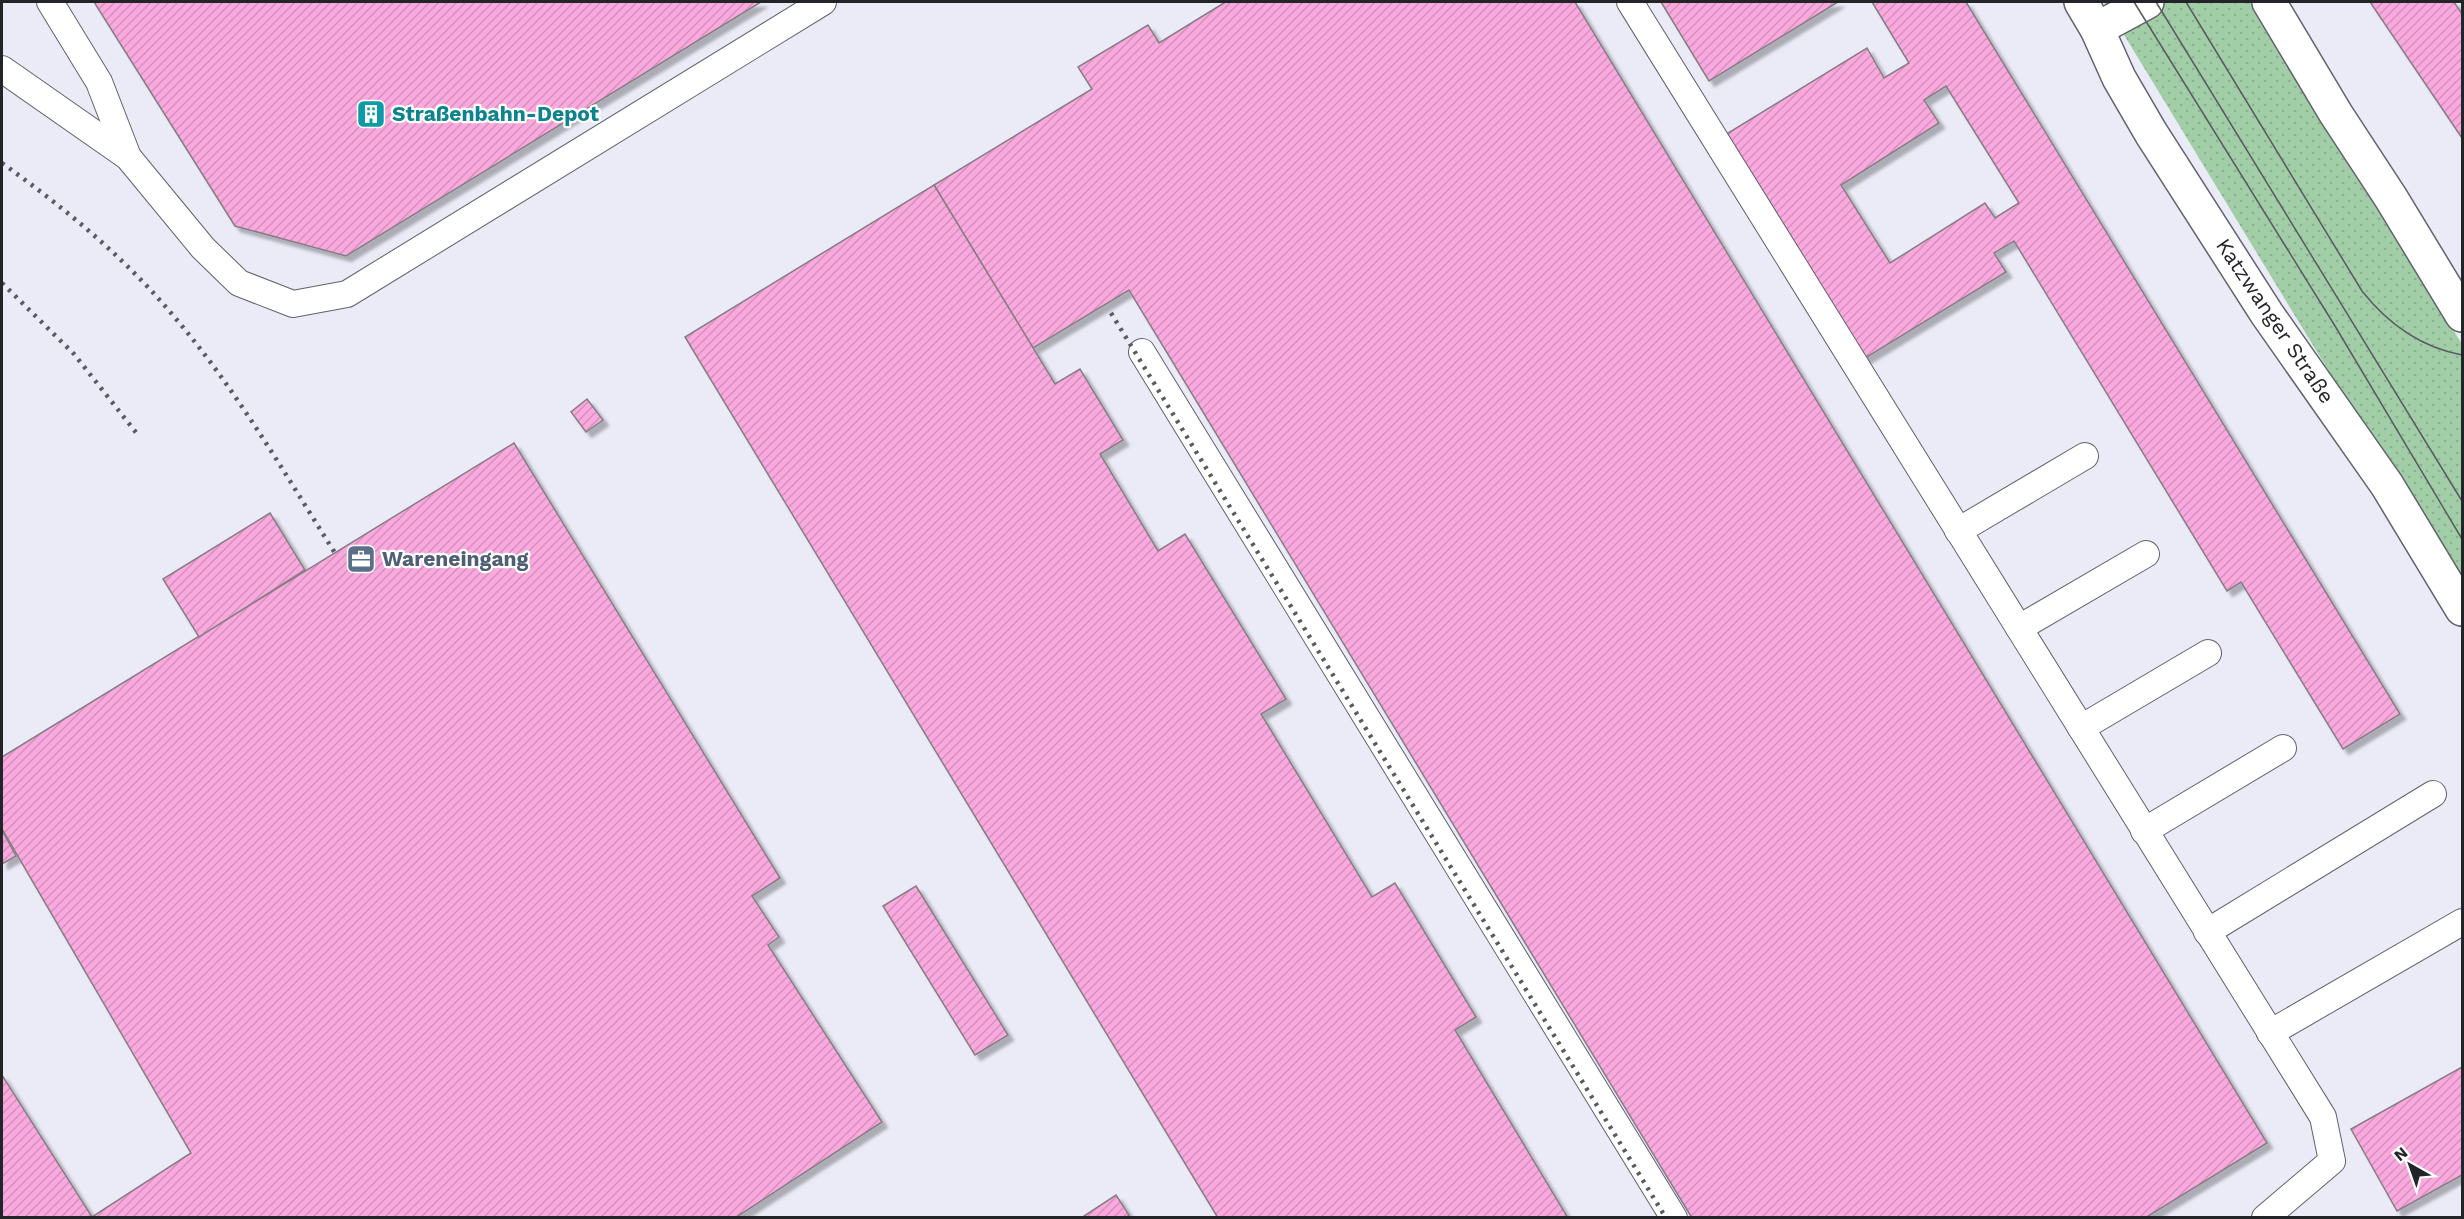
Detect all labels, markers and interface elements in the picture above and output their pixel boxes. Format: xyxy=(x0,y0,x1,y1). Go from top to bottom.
building icon: Straßenbahn-Depot xyxy=(355,98,387,130)
place label: Straßenbahn-Depot xyxy=(392,101,599,126)
street label: Katzwanger Straße xyxy=(2211,234,2340,408)
office icon: Wareneingang xyxy=(345,543,377,575)
place label: Wareneingang xyxy=(382,546,529,571)
north arrow xyxy=(2380,1135,2440,1195)
text: N xyxy=(2390,1143,2411,1165)

